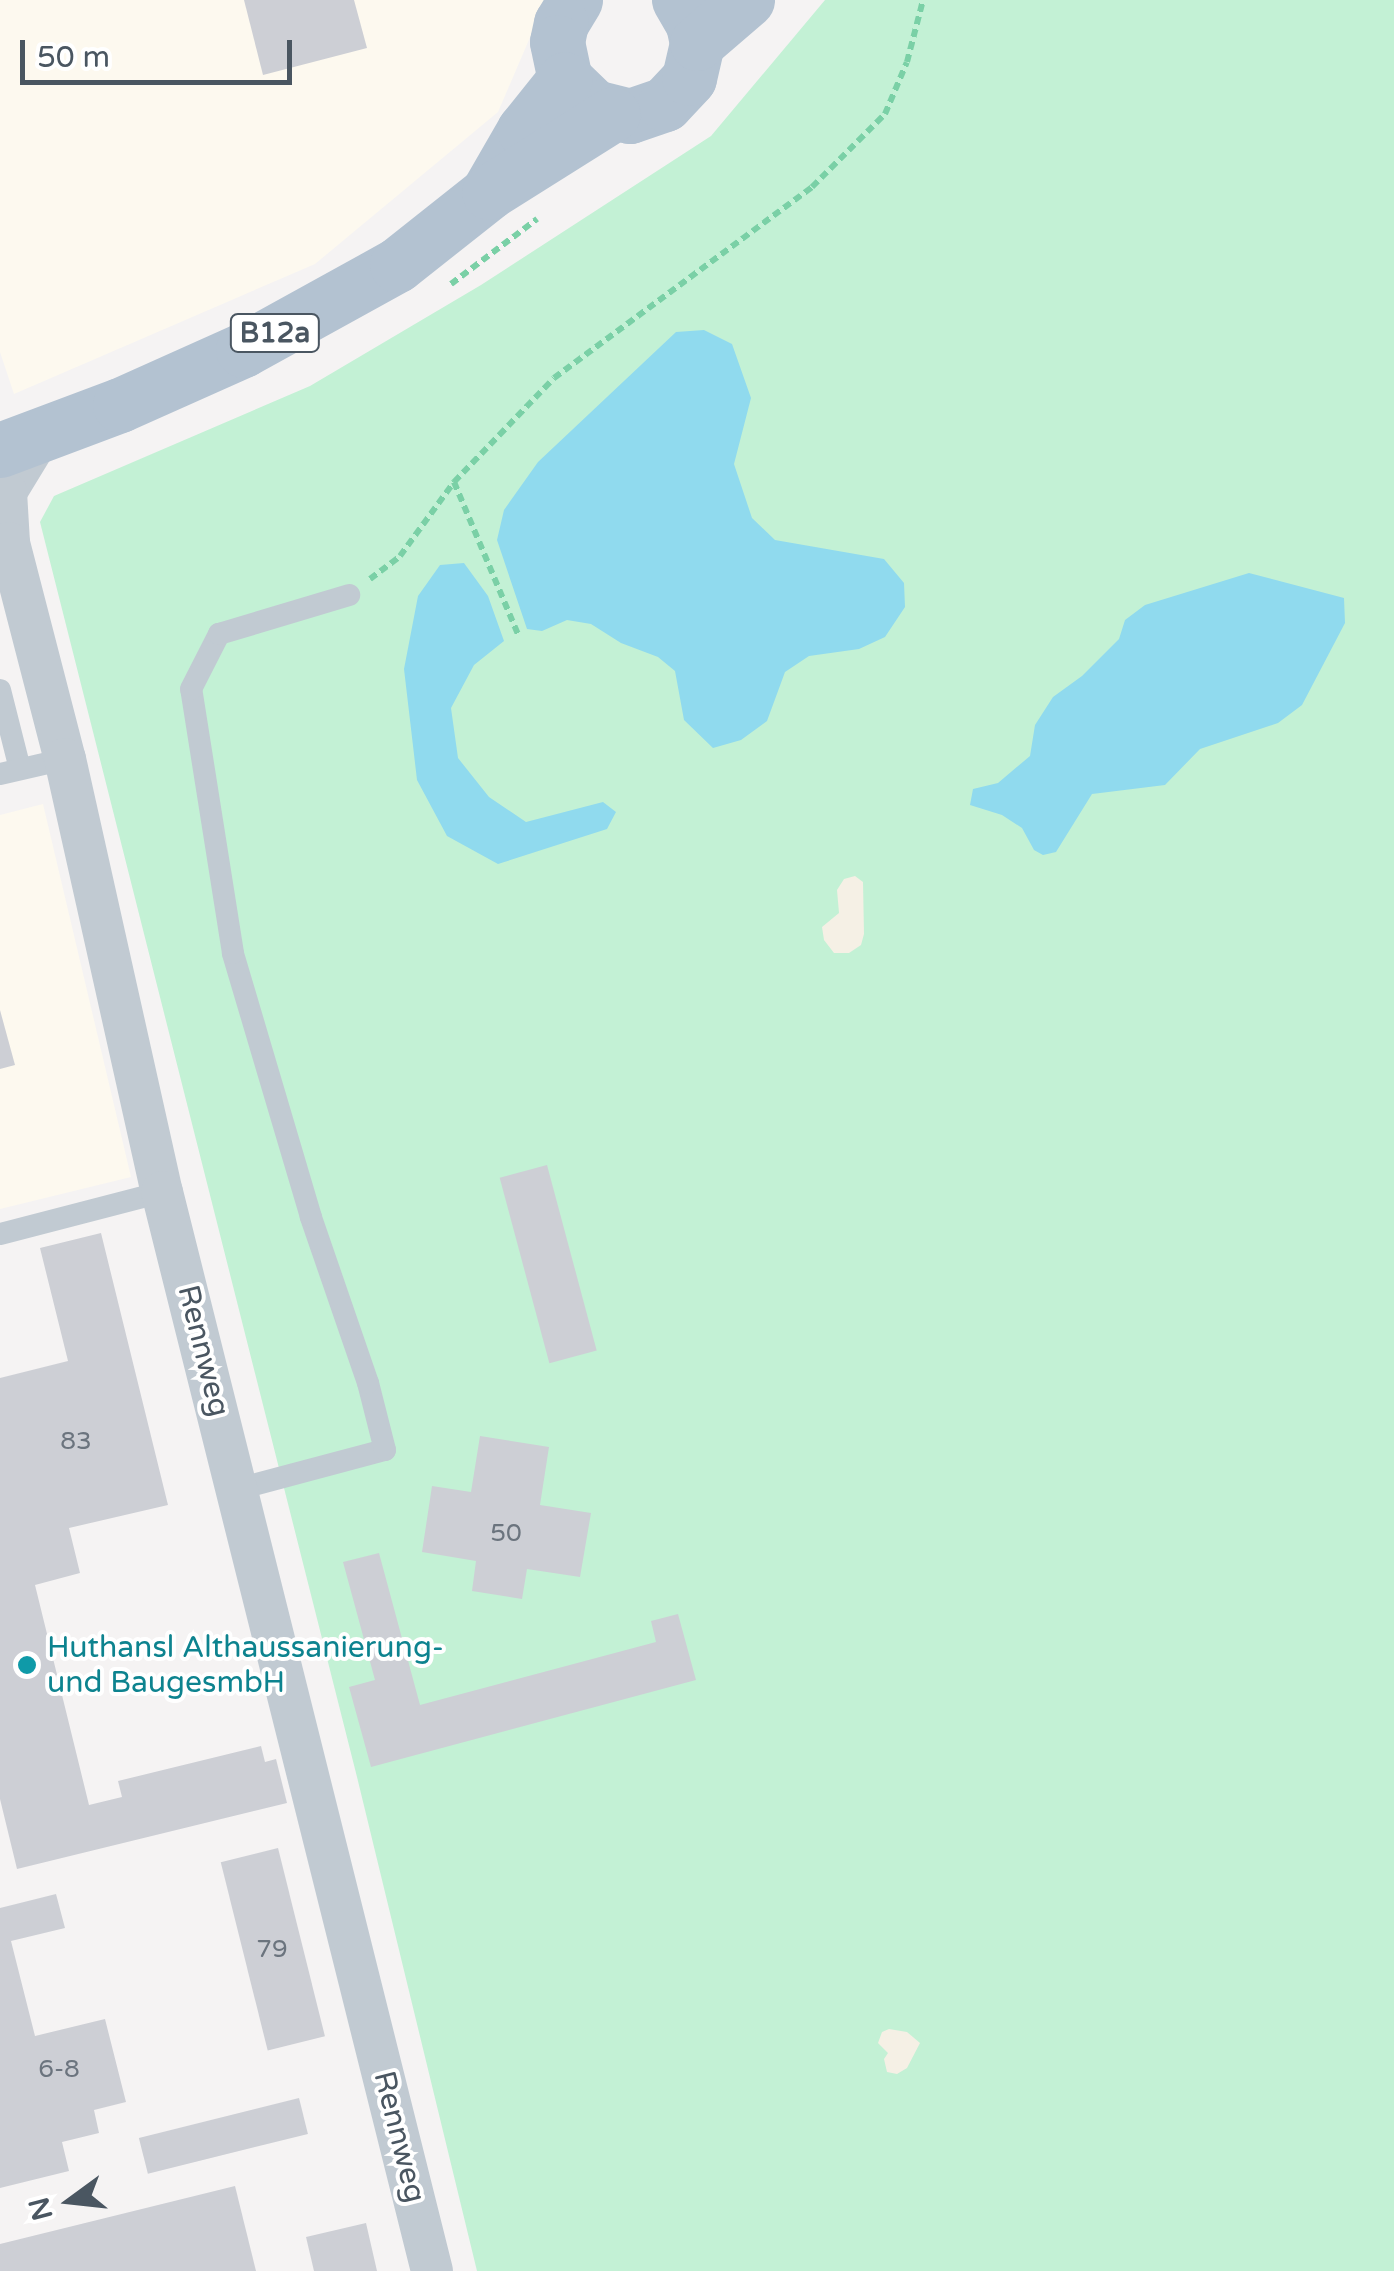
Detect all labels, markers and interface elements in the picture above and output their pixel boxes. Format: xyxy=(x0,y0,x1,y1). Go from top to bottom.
scale bar xyxy=(25,20,298,82)
text: 50 m xyxy=(37,39,110,76)
road number: B12a xyxy=(228,310,322,356)
street label: Rennweg xyxy=(169,1282,237,1420)
house number: 83 xyxy=(60,1426,92,1456)
house number: 50 xyxy=(490,1518,522,1548)
place label: Huthansl Althaussanierung- und BaugesmbH xyxy=(47,1630,444,1700)
marker: Huthansl Althaussanierung- und BaugesmbH xyxy=(16,1654,38,1676)
house number: 79 xyxy=(256,1934,288,1964)
house number: 6-8 xyxy=(38,2054,80,2084)
street label: Rennweg xyxy=(365,2068,433,2206)
north arrow xyxy=(20,2151,120,2251)
text: N xyxy=(22,2194,60,2224)

